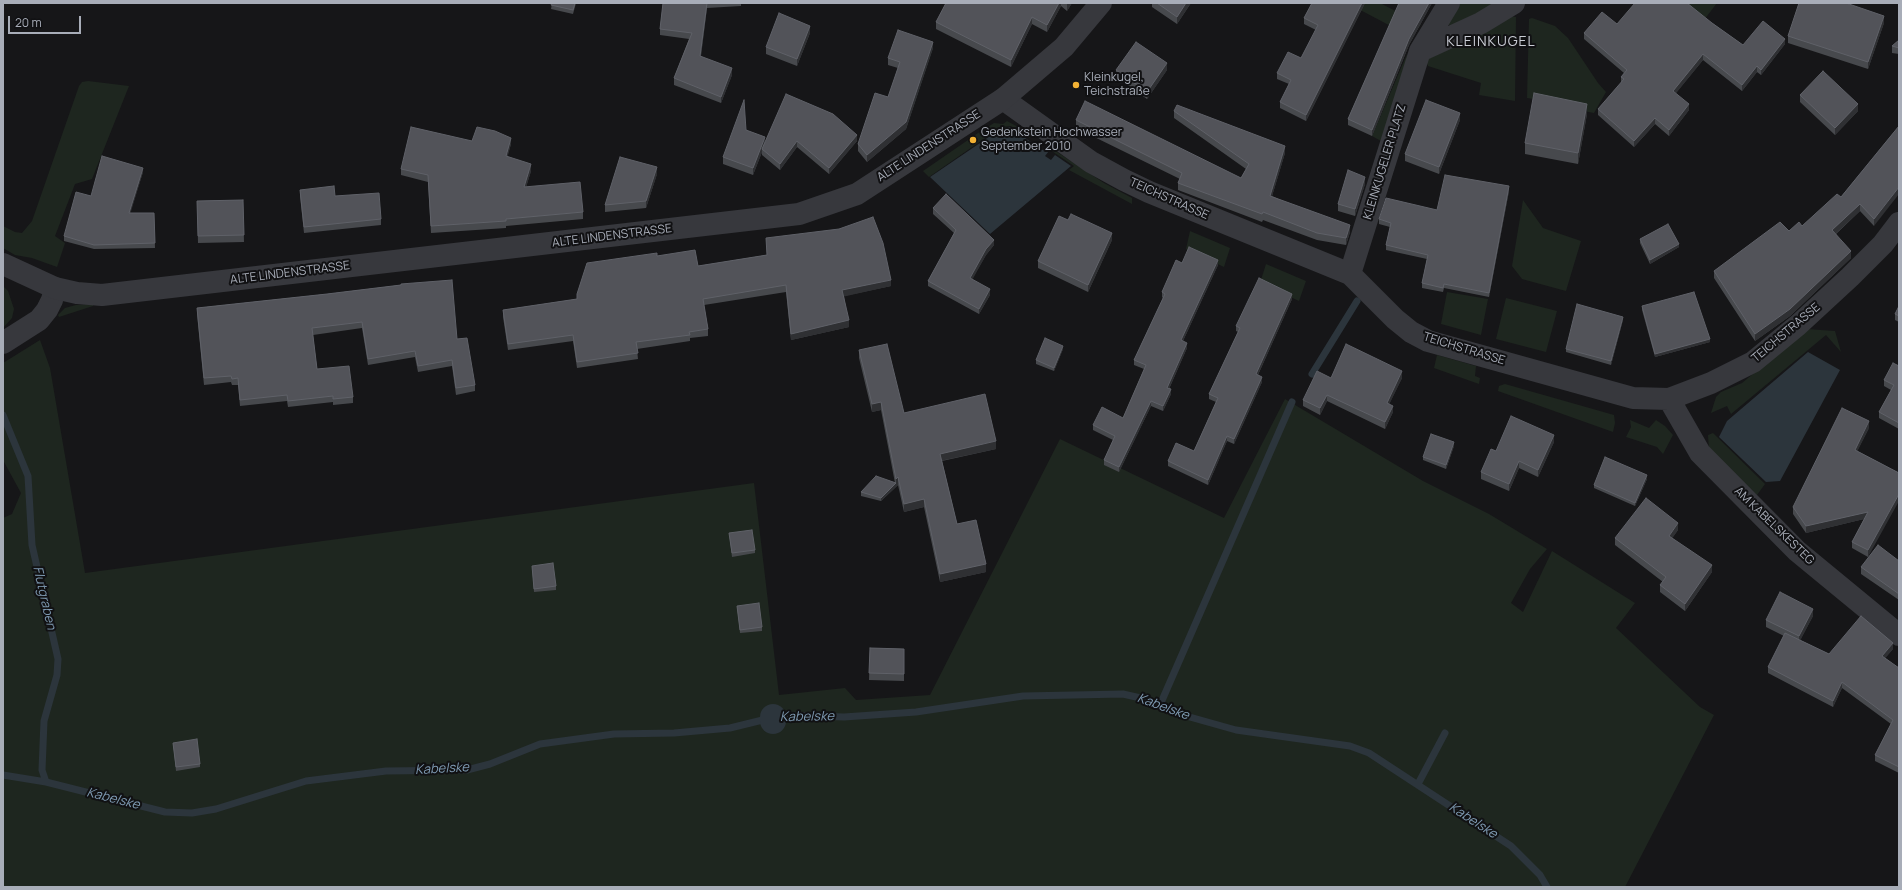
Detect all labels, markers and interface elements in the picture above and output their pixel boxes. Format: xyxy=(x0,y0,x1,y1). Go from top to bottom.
scale bar xyxy=(10,8,83,34)
text: 20 m xyxy=(15,14,42,31)
district label: KLEINKUGEL xyxy=(1446,34,1536,50)
place label: Kleinkugel, Teichstraße xyxy=(1084,71,1150,99)
marker: Kleinkugel, Teichstraße xyxy=(1071,80,1081,90)
street label: KLEINKUGELER PLATZ xyxy=(1361,103,1409,221)
street label: ALTE LINDENSTRASSE xyxy=(875,107,983,185)
place label: Gedenkstein Hochwasser September 2010 xyxy=(981,126,1122,154)
marker: Gedenkstein Hochwasser September 2010 xyxy=(968,135,978,145)
street label: TEICHSTRASSE xyxy=(1127,175,1211,223)
street label: ALTE LINDENSTRASSE xyxy=(551,222,673,250)
street label: ALTE LINDENSTRASSE xyxy=(229,259,351,287)
street label: TEICHSTRASSE xyxy=(1749,300,1823,366)
street label: TEICHSTRASSE xyxy=(1421,330,1507,368)
street label: AM KABELSKESTEG xyxy=(1731,484,1817,568)
water label: Flutgraben xyxy=(29,565,59,631)
water label: Kabelske xyxy=(1135,690,1191,724)
water label: Kabelske xyxy=(780,709,834,725)
water label: Kabelske xyxy=(415,760,469,778)
water label: Kabelske xyxy=(85,785,141,813)
water label: Kabelske xyxy=(1446,800,1500,842)

